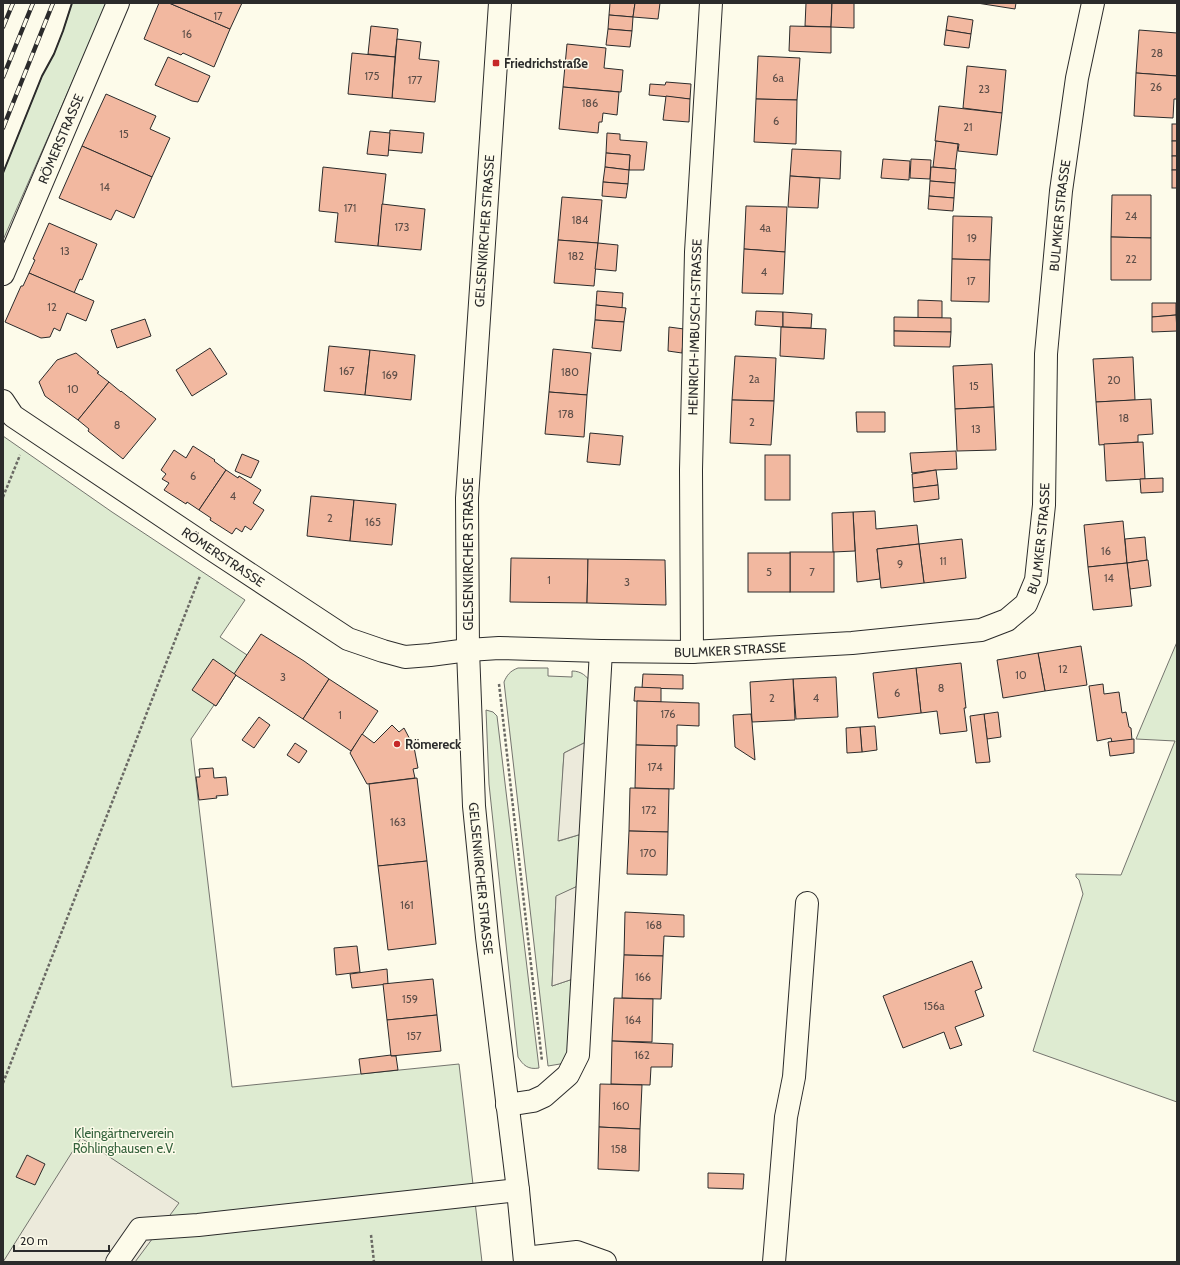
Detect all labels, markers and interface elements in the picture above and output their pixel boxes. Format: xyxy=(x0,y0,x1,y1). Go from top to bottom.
house number: 17 xyxy=(213,9,223,23)
house number: 16 xyxy=(182,27,192,41)
house number: 28 xyxy=(1151,46,1163,60)
place label: Friedrichstraße xyxy=(504,55,588,71)
marker: Friedrichstraße xyxy=(491,58,501,68)
house number: 175 xyxy=(364,69,380,83)
house number: 6a xyxy=(772,71,784,85)
house number: 177 xyxy=(408,73,423,87)
house number: 26 xyxy=(1150,80,1162,94)
house number: 23 xyxy=(978,82,990,96)
street label: RÖMERSTRASSE xyxy=(34,91,87,186)
house number: 186 xyxy=(582,96,598,110)
house number: 6 xyxy=(773,114,779,128)
house number: 21 xyxy=(963,120,973,134)
house number: 15 xyxy=(119,127,129,141)
street label: GELSENKIRCHER STRASSE xyxy=(471,154,497,308)
street label: BULMKER STRASSE xyxy=(1046,159,1073,272)
house number: 14 xyxy=(100,180,111,194)
house number: 171 xyxy=(344,201,356,215)
house number: 24 xyxy=(1125,209,1138,223)
house number: 184 xyxy=(572,213,589,227)
house number: 173 xyxy=(394,220,410,234)
house number: 4a xyxy=(759,221,772,235)
house number: 19 xyxy=(967,231,977,245)
street label: HEINRICH-IMBUSCH-STRASSE xyxy=(684,238,705,416)
house number: 13 xyxy=(60,244,70,258)
house number: 182 xyxy=(568,249,584,263)
house number: 22 xyxy=(1125,252,1137,266)
house number: 4 xyxy=(761,265,768,279)
house number: 17 xyxy=(966,274,976,288)
house number: 12 xyxy=(47,300,57,314)
house number: 167 xyxy=(339,364,355,378)
house number: 180 xyxy=(561,365,579,379)
house number: 169 xyxy=(382,368,398,382)
house number: 2a xyxy=(748,372,760,386)
house number: 20 xyxy=(1107,373,1121,387)
house number: 15 xyxy=(969,379,979,393)
house number: 10 xyxy=(67,382,79,396)
house number: 178 xyxy=(558,407,574,421)
house number: 18 xyxy=(1119,411,1129,425)
house number: 2 xyxy=(749,415,755,429)
house number: 8 xyxy=(114,418,120,432)
house number: 13 xyxy=(971,422,981,436)
house number: 6 xyxy=(190,469,196,483)
street label: GELSENKIRCHER STRASSE xyxy=(460,478,476,630)
street label: BULMKER STRASSE xyxy=(1023,483,1052,597)
house number: 4 xyxy=(230,489,237,503)
house number: 2 xyxy=(327,511,333,525)
house number: 165 xyxy=(365,515,381,529)
street label: RÖMERSTRASSE xyxy=(179,523,268,590)
house number: 16 xyxy=(1101,544,1111,558)
house number: 11 xyxy=(939,554,947,568)
house number: 9 xyxy=(897,557,903,571)
house number: 5 xyxy=(766,565,772,579)
house number: 7 xyxy=(809,565,815,579)
house number: 14 xyxy=(1104,571,1115,585)
house number: 1 xyxy=(547,573,551,587)
house number: 3 xyxy=(624,575,630,589)
street label: BULMKER STRASSE xyxy=(674,639,787,660)
house number: 12 xyxy=(1058,662,1068,676)
house number: 10 xyxy=(1015,668,1027,682)
house number: 3 xyxy=(280,670,286,684)
house number: 8 xyxy=(938,681,944,695)
house number: 6 xyxy=(894,686,900,700)
house number: 2 xyxy=(769,691,775,705)
house number: 4 xyxy=(813,691,820,705)
house number: 176 xyxy=(660,707,676,721)
house number: 1 xyxy=(338,708,342,722)
place label: Römereck xyxy=(405,736,462,752)
marker: Römereck xyxy=(392,739,402,749)
house number: 174 xyxy=(647,760,663,774)
street label: GELSENKIRCHER STRASSE xyxy=(466,802,497,955)
house number: 172 xyxy=(642,803,657,817)
house number: 163 xyxy=(390,815,406,829)
house number: 170 xyxy=(640,846,657,860)
house number: 161 xyxy=(400,898,414,912)
house number: 168 xyxy=(646,918,662,932)
house number: 166 xyxy=(635,970,651,984)
house number: 159 xyxy=(402,992,418,1006)
house number: 156a xyxy=(923,999,945,1013)
house number: 164 xyxy=(625,1013,642,1027)
house number: 157 xyxy=(406,1029,422,1043)
house number: 162 xyxy=(634,1048,650,1062)
house number: 160 xyxy=(612,1099,630,1113)
park label: Kleingärtnerverein Röhlinghausen e.V. xyxy=(73,1125,176,1156)
house number: 158 xyxy=(611,1142,627,1156)
scale bar xyxy=(14,1227,109,1253)
text: 20 m xyxy=(20,1233,48,1248)

